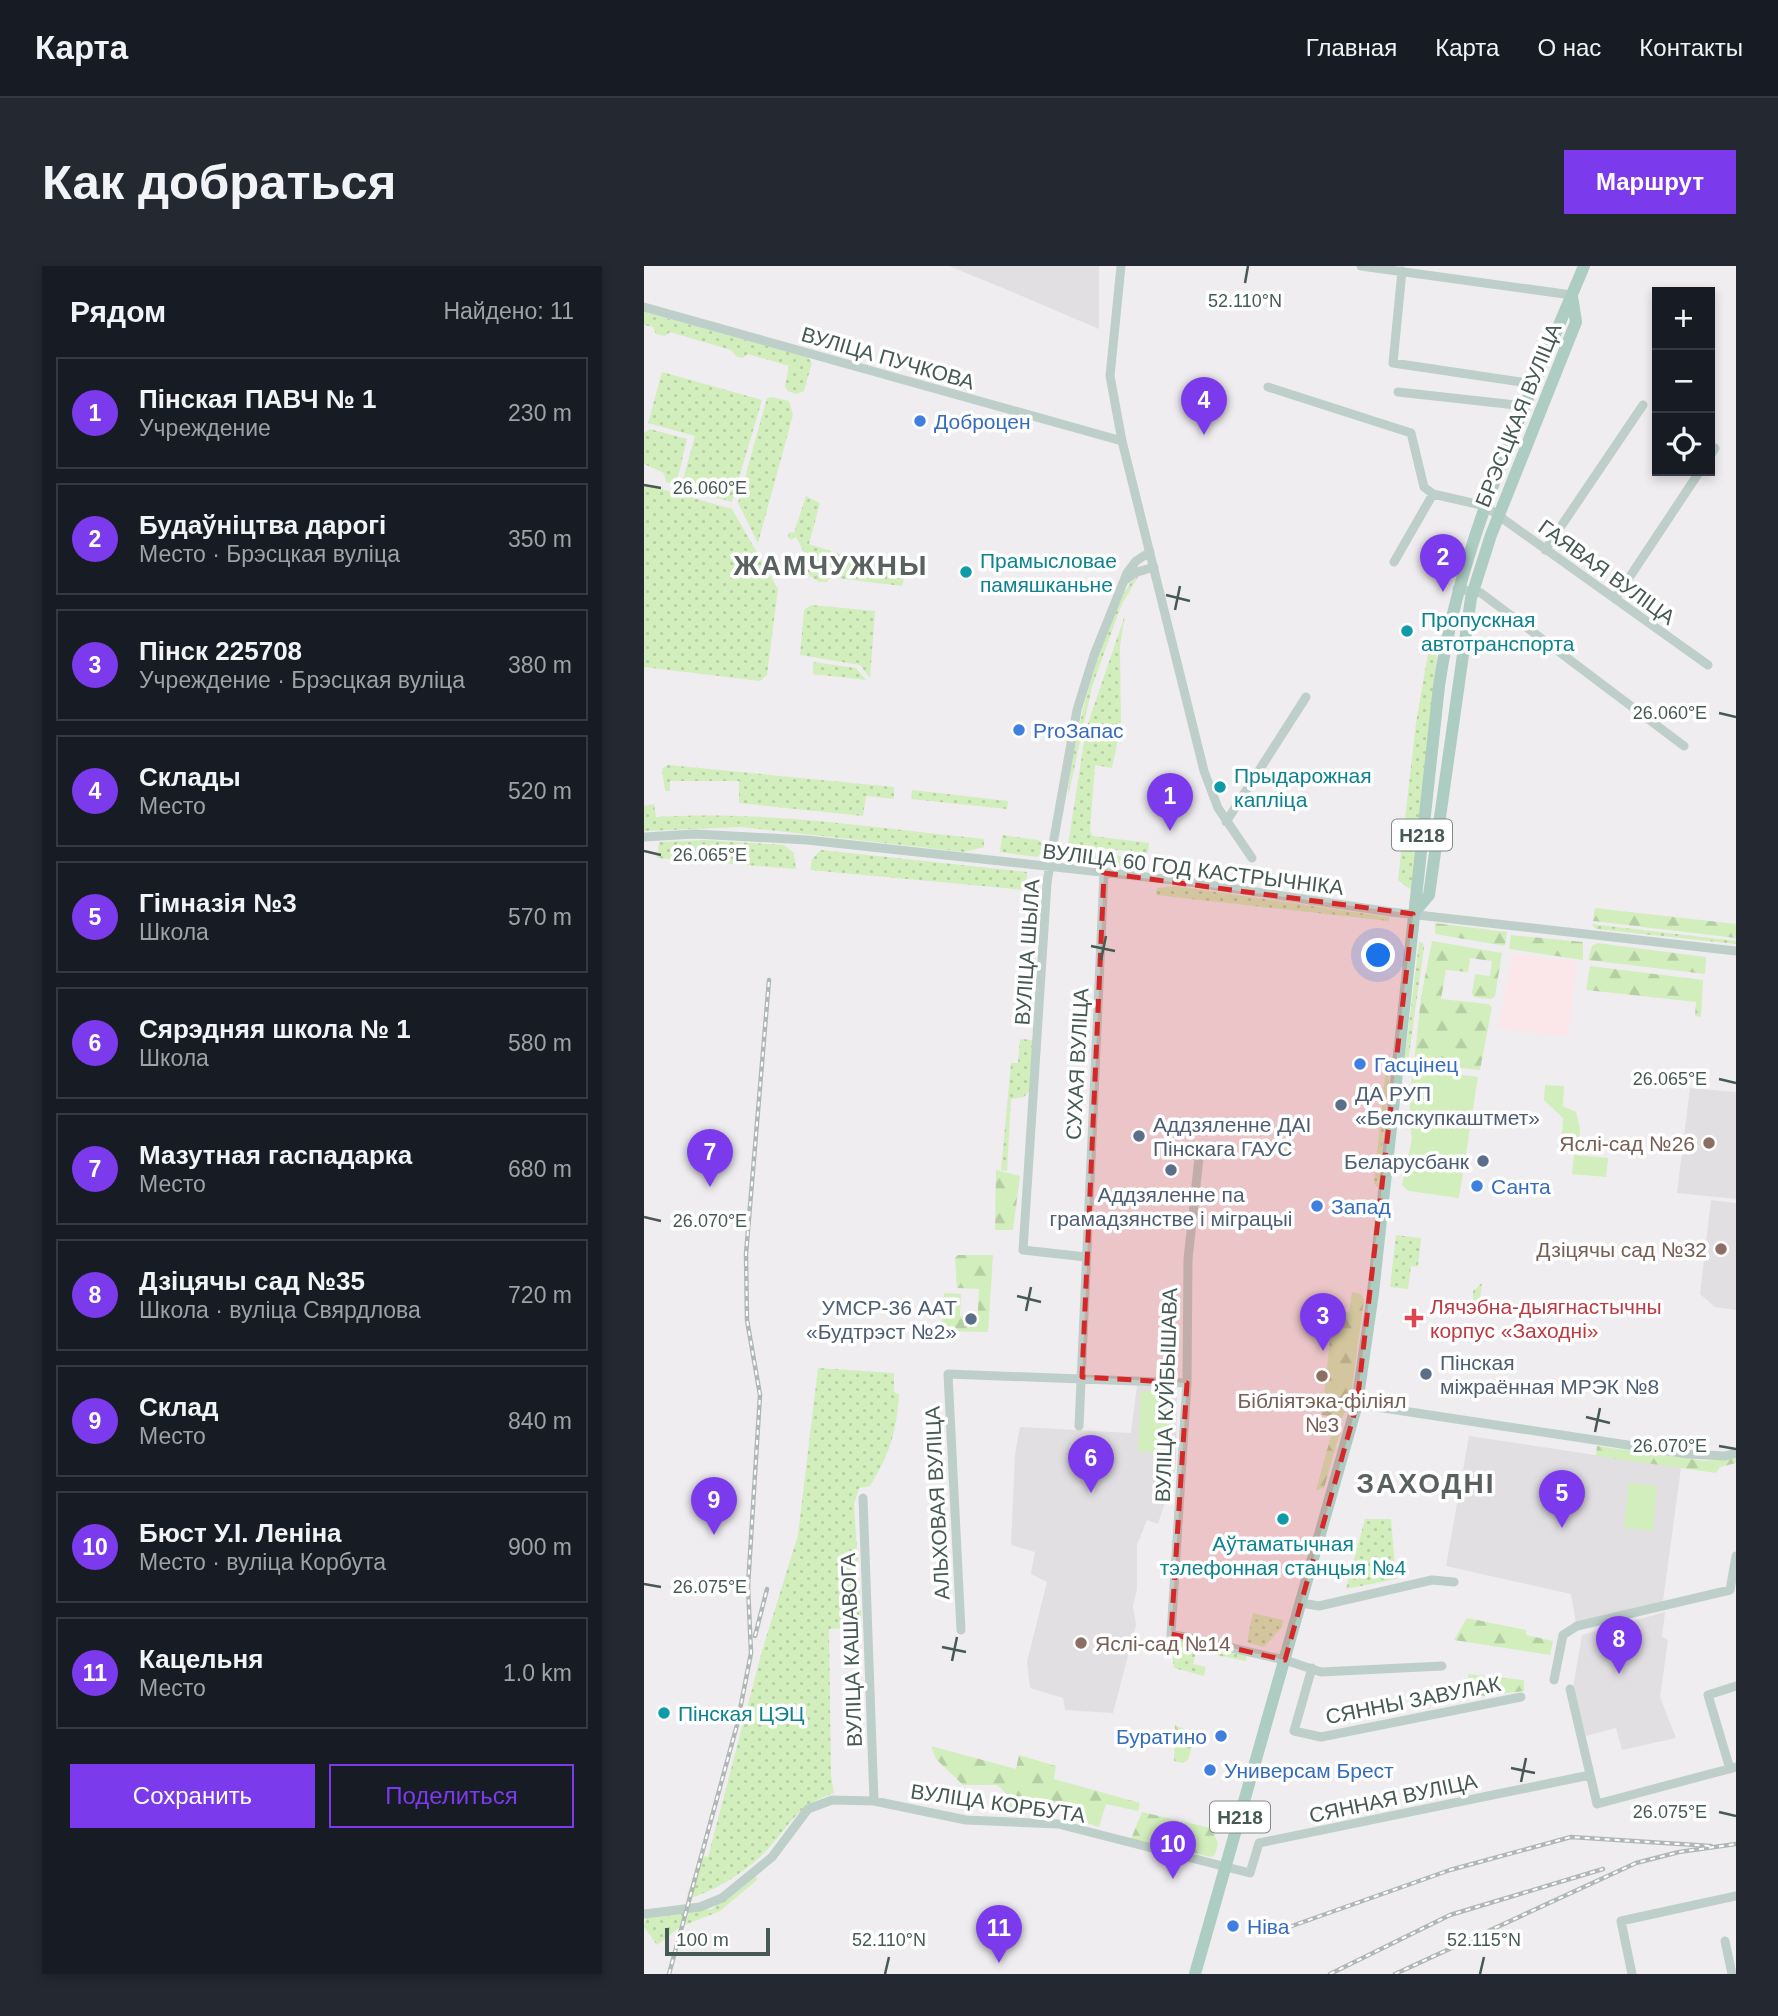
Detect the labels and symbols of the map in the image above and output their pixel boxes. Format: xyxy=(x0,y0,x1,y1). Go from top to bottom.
text: 52.110°N xyxy=(1208,291,1282,311)
street label: БРЭСЦКАЯ ВУЛІЦА xyxy=(1471,320,1565,510)
street label: ВУЛІЦА ПУЧКОВА xyxy=(799,322,977,394)
pin: 4 xyxy=(1181,377,1227,435)
place label: Доброцен xyxy=(934,410,1031,433)
marker: Доброцен xyxy=(912,413,928,429)
text: 26.060°E xyxy=(673,478,747,498)
street label: ГАЯВАЯ ВУЛІЦА xyxy=(1534,515,1680,629)
pin: 2 xyxy=(1420,534,1466,592)
place label: Прамысловае памяшканьне xyxy=(980,549,1117,596)
district label: ЖАМЧУЖНЫ xyxy=(733,550,928,581)
marker: Прамысловае памяшканьне xyxy=(958,564,974,580)
place label: Пропускная автотранспорта xyxy=(1421,608,1575,655)
marker: Пропускная автотранспорта xyxy=(1399,623,1415,639)
text: 26.060°E xyxy=(1633,703,1707,723)
place label: ProЗапас xyxy=(1033,719,1124,742)
marker: ProЗапас xyxy=(1011,722,1027,738)
place label: Прыдарожная капліца xyxy=(1234,764,1372,811)
pin: 1 xyxy=(1147,773,1193,831)
marker: Прыдарожная капліца xyxy=(1212,779,1228,795)
road number: Н218 xyxy=(1392,820,1452,850)
street label: ВУЛІЦА 60 ГОД КАСТРЫЧНІКА xyxy=(1041,839,1345,899)
text: 26.065°E xyxy=(673,845,747,865)
street label: ВУЛІЦА ШЫЛА xyxy=(1010,878,1044,1026)
your location xyxy=(1361,938,1395,972)
street label: СУХАЯ ВУЛІЦА xyxy=(1062,988,1092,1140)
place label: Гасцінец xyxy=(1374,1053,1458,1076)
marker: Гасцінец xyxy=(1352,1056,1368,1072)
text: 26.065°E xyxy=(1633,1069,1707,1089)
place label: ДА РУП «Белскупкаштмет» xyxy=(1355,1082,1540,1129)
marker: ДА РУП «Белскупкаштмет» xyxy=(1333,1097,1349,1113)
place label: Аддзяленне ДАІ Пінскага ГАУС xyxy=(1153,1113,1311,1160)
marker: Аддзяленне ДАІ Пінскага ГАУС xyxy=(1131,1128,1147,1144)
pin: 7 xyxy=(687,1129,733,1187)
place label: Яслі-сад №26 xyxy=(1559,1132,1695,1155)
marker: Яслі-сад №26 xyxy=(1701,1135,1717,1151)
place label: Беларусбанк xyxy=(1344,1150,1470,1173)
marker: Беларусбанк xyxy=(1475,1153,1491,1169)
marker: Аддзяленне па грамадзянстве і міграцыі xyxy=(1163,1162,1179,1178)
place label: Санта xyxy=(1491,1175,1551,1198)
marker: Санта xyxy=(1469,1178,1485,1194)
place label: Аддзяленне па грамадзянстве і міграцыі xyxy=(1050,1183,1292,1230)
place label: Запад xyxy=(1331,1195,1391,1218)
marker: Запад xyxy=(1309,1198,1325,1214)
text: 26.070°E xyxy=(673,1211,747,1231)
place label: Дзіцячы сад №32 xyxy=(1536,1238,1707,1261)
marker: Дзіцячы сад №32 xyxy=(1713,1241,1729,1257)
street label: ВУЛІЦА КУЙБЫШАВА xyxy=(1151,1287,1181,1503)
pin: 3 xyxy=(1300,1293,1346,1351)
place label: Лячэбна-дыягнастычны корпус «Заходні» xyxy=(1430,1295,1662,1342)
place label: УМСР-36 ААТ «Будтрэст №2» xyxy=(806,1296,957,1343)
marker: Лячэбна-дыягнастычны корпус «Заходні» xyxy=(1404,1308,1424,1328)
marker: УМСР-36 ААТ «Будтрэст №2» xyxy=(963,1311,979,1327)
place label: Пінская міжраённая МРЭК №8 xyxy=(1440,1351,1659,1398)
marker: Пінская міжраённая МРЭК №8 xyxy=(1418,1366,1434,1382)
marker: Бібліятэка-філіял №3 xyxy=(1314,1368,1330,1384)
place label: Бібліятэка-філіял №3 xyxy=(1238,1389,1406,1436)
street label: АЛЬХОВАЯ ВУЛІЦА xyxy=(920,1405,954,1601)
pin: 6 xyxy=(1068,1435,1114,1493)
text: 26.070°E xyxy=(1633,1436,1707,1456)
district label: ЗАХОДНІ xyxy=(1356,1468,1496,1499)
pin: 5 xyxy=(1539,1470,1585,1528)
pin: 9 xyxy=(691,1477,737,1535)
marker: Аўтаматычная тэлефонная станцыя №4 xyxy=(1275,1511,1291,1527)
place label: Аўтаматычная тэлефонная станцыя №4 xyxy=(1160,1532,1407,1579)
street label: ВУЛІЦА КАШАВОГА xyxy=(836,1553,866,1747)
text: 26.075°E xyxy=(673,1577,747,1597)
pin: 8 xyxy=(1596,1616,1642,1674)
place label: Яслі-сад №14 xyxy=(1095,1632,1231,1655)
marker: Яслі-сад №14 xyxy=(1073,1635,1089,1651)
street label: СЯННЫ ЗАВУЛАК xyxy=(1324,1672,1503,1728)
place label: Пінская ЦЭЦ xyxy=(678,1702,805,1725)
marker: Пінская ЦЭЦ xyxy=(656,1705,672,1721)
place label: Буратино xyxy=(1116,1725,1207,1748)
marker: Буратино xyxy=(1213,1728,1229,1744)
place label: Универсам Брест xyxy=(1224,1759,1394,1782)
marker: Универсам Брест xyxy=(1202,1762,1218,1778)
street label: СЯННАЯ ВУЛІЦА xyxy=(1307,1769,1479,1827)
street label: ВУЛІЦА КОРБУТА xyxy=(909,1779,1087,1827)
road number: Н218 xyxy=(1210,1802,1270,1833)
text: 26.075°E xyxy=(1633,1802,1707,1822)
pin: 10 xyxy=(1150,1821,1196,1879)
pin: 11 xyxy=(976,1905,1022,1963)
place label: Ніва xyxy=(1247,1915,1290,1938)
marker: Ніва xyxy=(1225,1918,1241,1934)
scale bar xyxy=(665,1925,770,1957)
text: 52.110°N xyxy=(852,1930,926,1950)
text: 52.115°N xyxy=(1447,1930,1521,1950)

